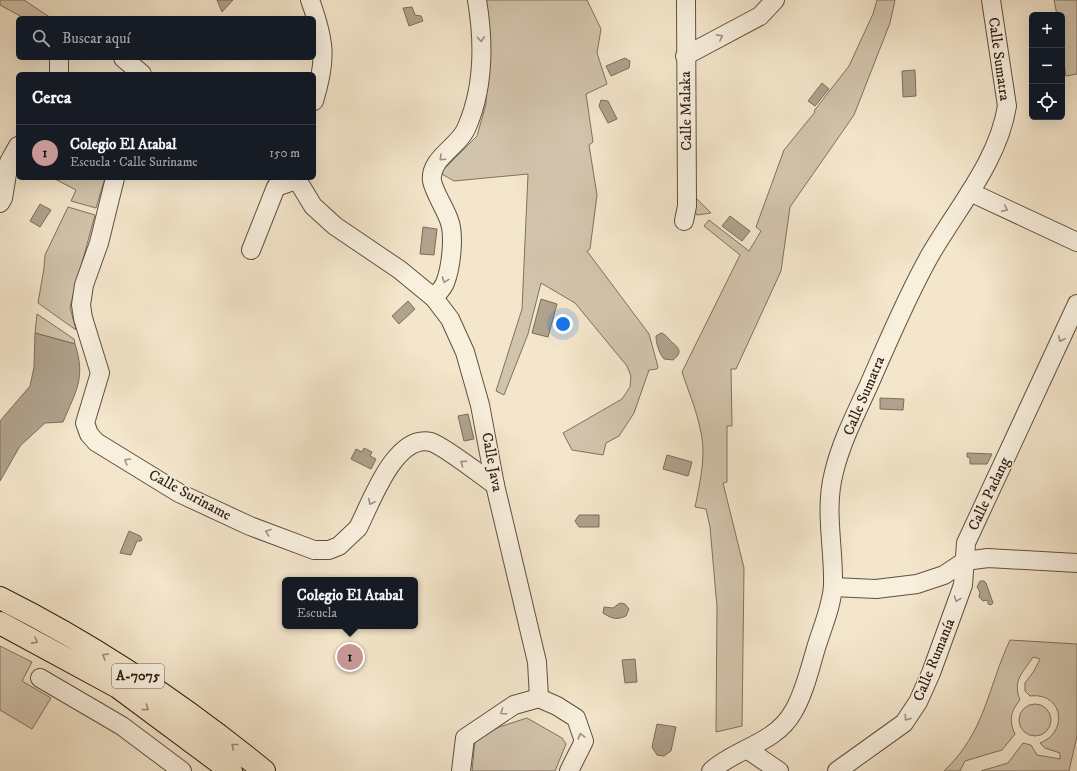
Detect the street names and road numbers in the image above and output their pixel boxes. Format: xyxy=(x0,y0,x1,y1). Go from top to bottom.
street label: Calle Sumatra xyxy=(984,16,1014,103)
street label: Calle Malaka xyxy=(676,70,696,151)
street label: Calle Sumatra xyxy=(839,353,889,438)
street label: Calle Java xyxy=(477,431,507,494)
street label: Calle Padang xyxy=(964,454,1015,534)
street label: Calle Suriname xyxy=(145,465,235,525)
street label: Calle Rumanía xyxy=(909,615,959,704)
road number: A-7075 xyxy=(112,664,164,688)

